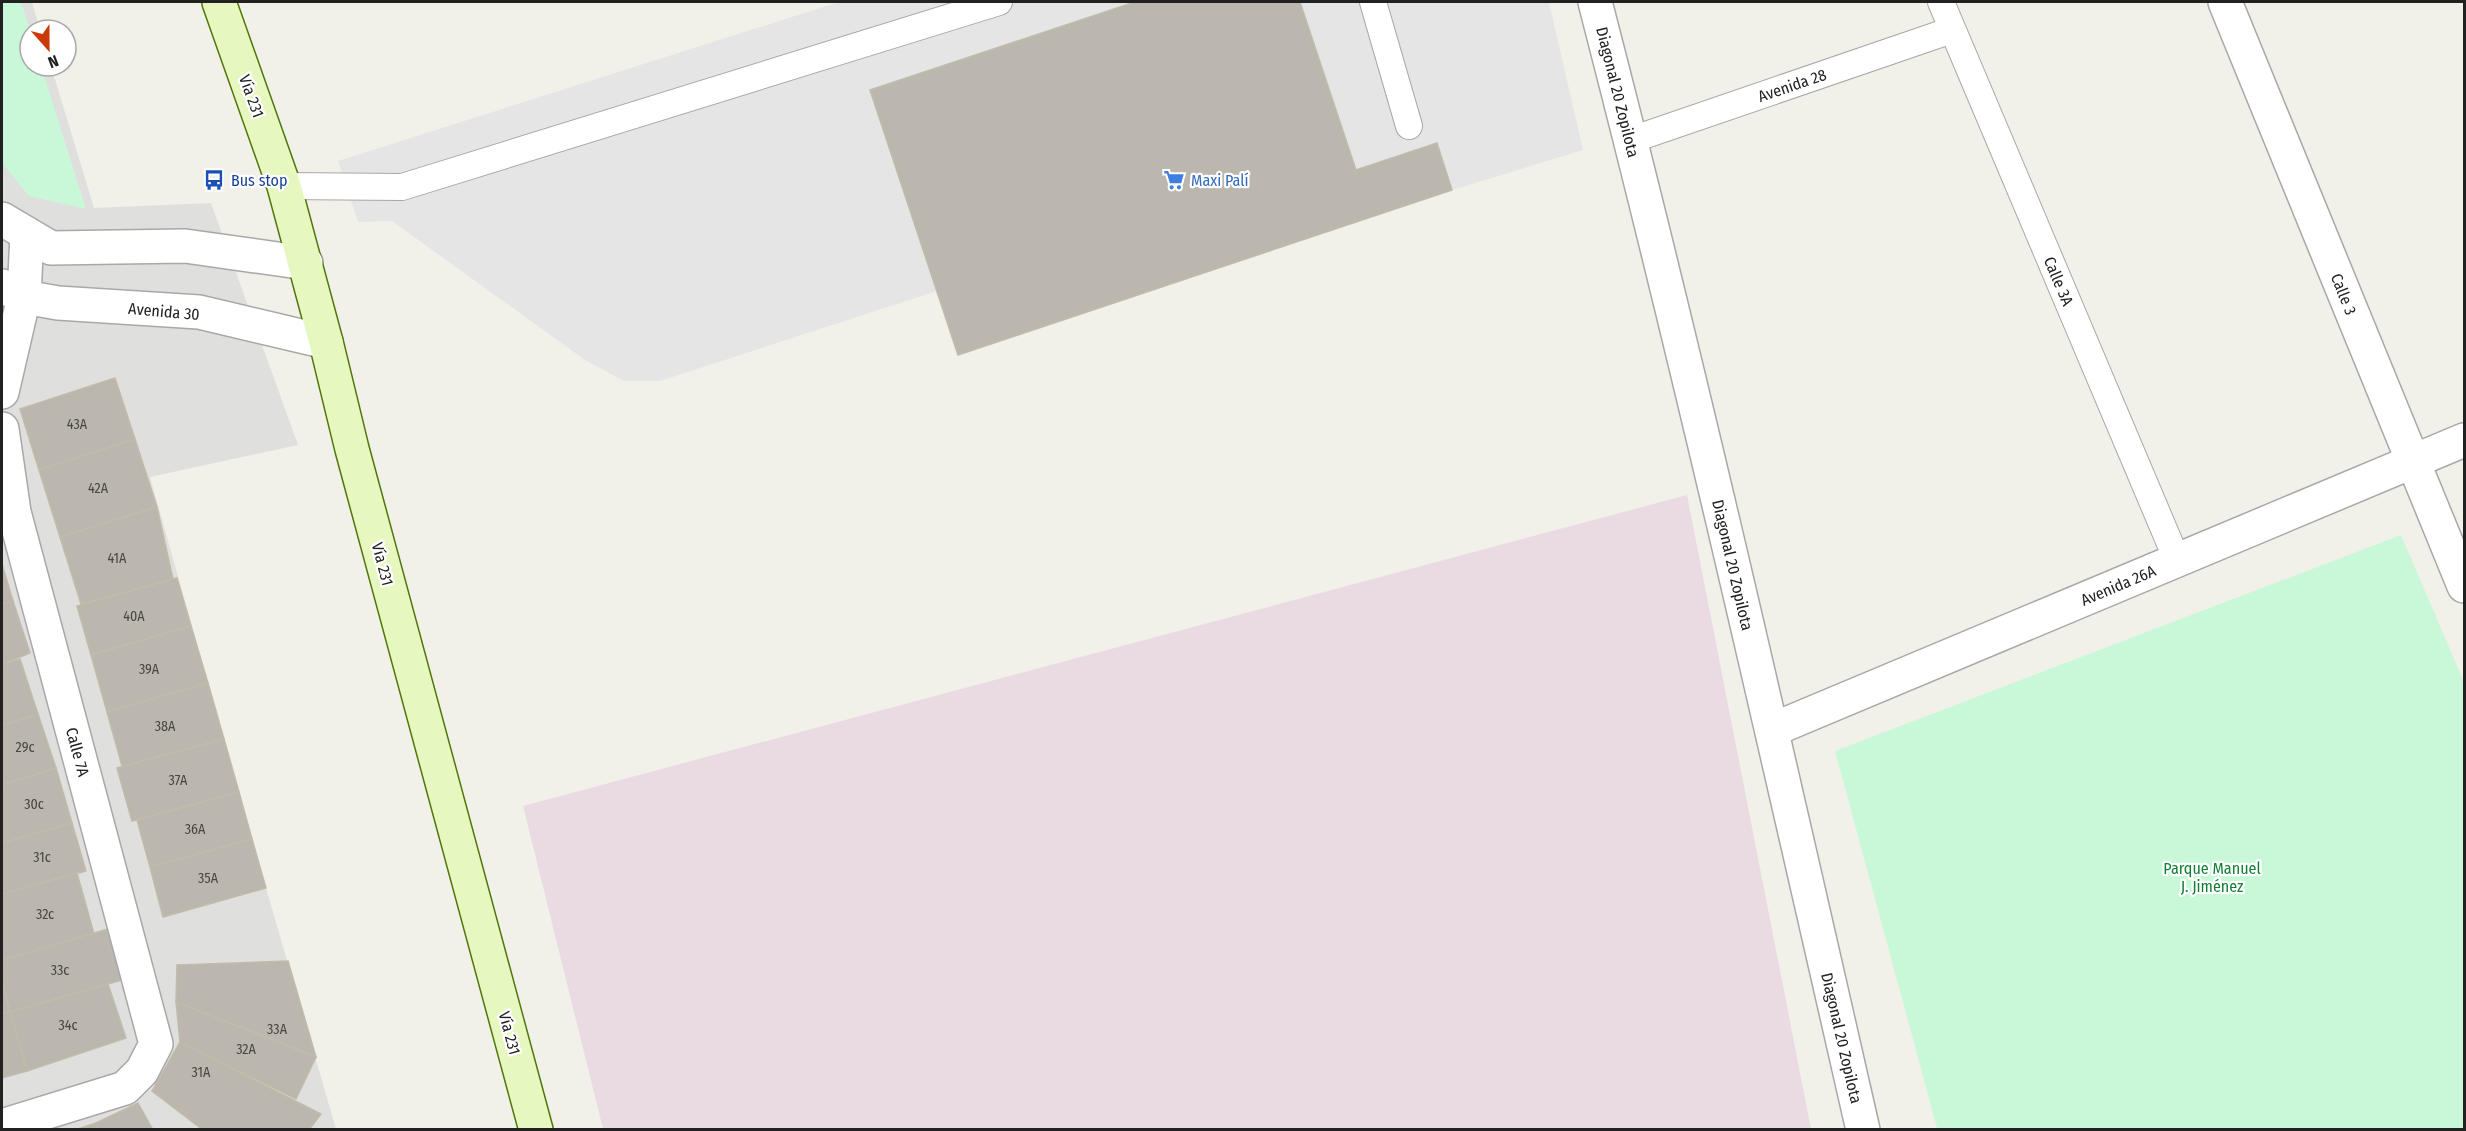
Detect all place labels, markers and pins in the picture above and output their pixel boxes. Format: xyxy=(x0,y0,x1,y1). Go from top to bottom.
bus stop icon: Bus stop xyxy=(202,168,226,192)
supermarket icon: Maxi Palí xyxy=(1162,168,1186,192)
place label: Bus stop xyxy=(231,171,287,190)
place label: Maxi Palí xyxy=(1191,171,1249,190)

